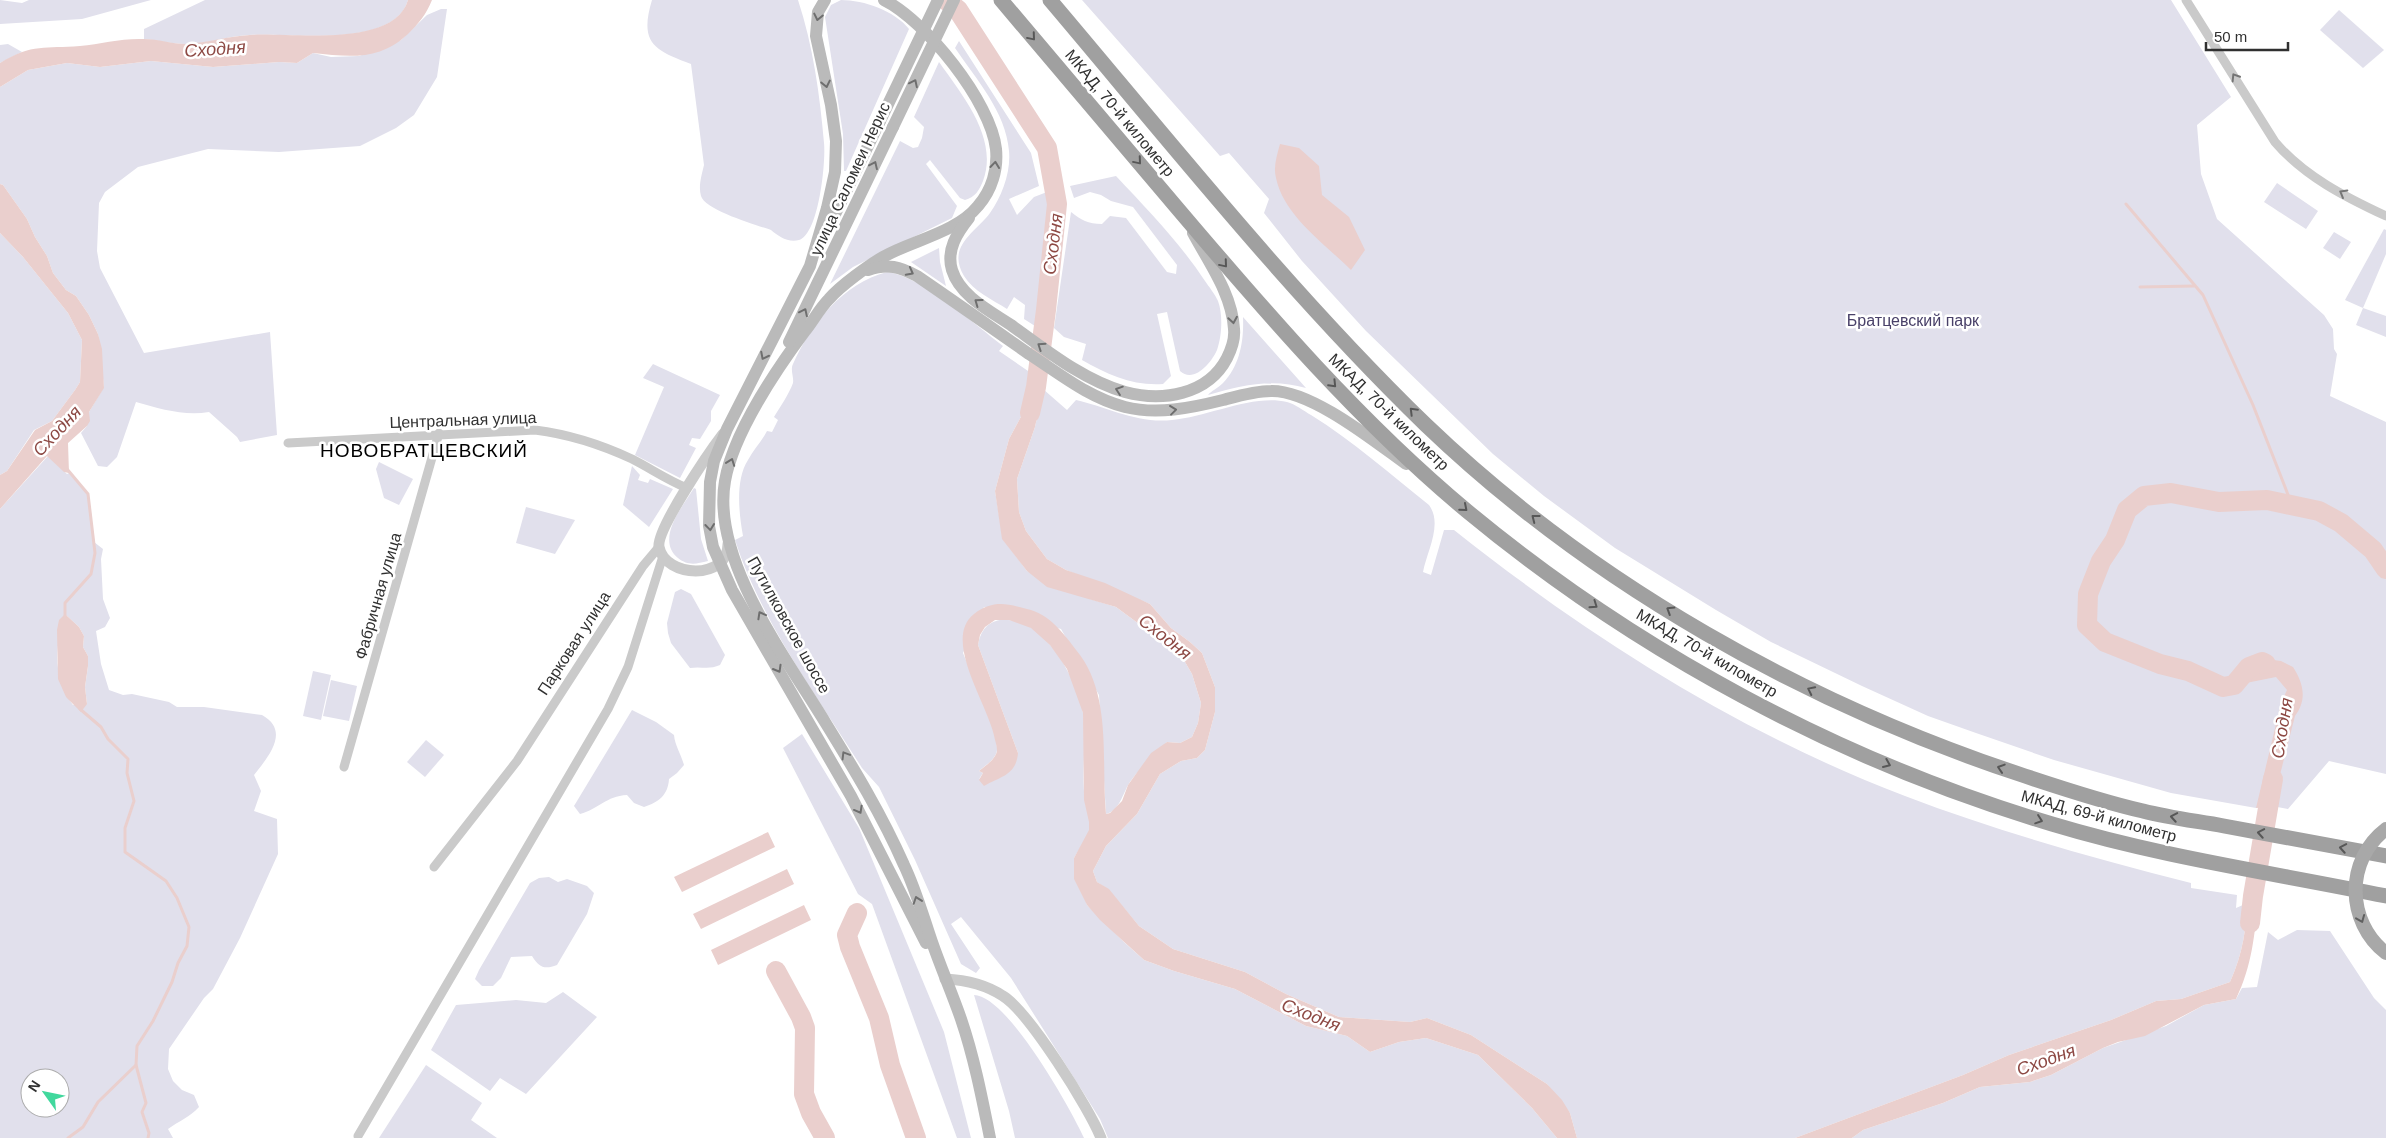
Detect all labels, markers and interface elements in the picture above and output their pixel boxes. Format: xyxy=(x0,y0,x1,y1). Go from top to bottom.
one-way arrow xyxy=(813,13,824,22)
scale bar xyxy=(2206,20,2288,52)
text: 50 m xyxy=(2214,28,2247,45)
one-way arrow xyxy=(1027,31,1035,40)
water label: Сходня xyxy=(184,37,247,61)
street label: МКАД, 70-й километр xyxy=(1062,46,1178,180)
one-way arrow xyxy=(2231,74,2241,83)
one-way arrow xyxy=(821,79,831,88)
one-way arrow xyxy=(908,79,918,88)
street label: улица Саломеи Нерис xyxy=(807,100,893,258)
one-way arrow xyxy=(1132,155,1140,164)
one-way arrow xyxy=(990,161,1001,169)
one-way arrow xyxy=(868,162,878,171)
one-way arrow xyxy=(2339,190,2348,200)
water label: Сходня xyxy=(1039,212,1067,276)
one-way arrow xyxy=(1219,258,1227,267)
one-way arrow xyxy=(905,266,914,276)
one-way arrow xyxy=(974,299,984,308)
one-way arrow xyxy=(798,308,808,317)
park label: Братцевский парк xyxy=(1847,312,1980,329)
one-way arrow xyxy=(1227,315,1237,324)
one-way arrow xyxy=(1037,343,1047,352)
street label: МКАД, 70-й километр xyxy=(1326,350,1453,474)
one-way arrow xyxy=(760,351,770,360)
one-way arrow xyxy=(1328,379,1337,388)
one-way arrow xyxy=(1116,385,1124,395)
water label: Сходня xyxy=(29,401,85,460)
one-way arrow xyxy=(1169,405,1177,416)
one-way arrow xyxy=(1410,408,1419,417)
street label: Центральная улица xyxy=(389,409,537,431)
district label: НОВОБРАТЦЕВСКИЙ xyxy=(320,440,528,461)
one-way arrow xyxy=(725,458,735,466)
one-way arrow xyxy=(1459,502,1468,511)
one-way arrow xyxy=(1532,515,1541,524)
one-way arrow xyxy=(704,523,715,531)
street label: Фабричная улица xyxy=(352,530,404,661)
street label: Путилковское шоссе xyxy=(744,554,834,696)
street label: Парковая улица xyxy=(534,588,614,698)
one-way arrow xyxy=(1588,599,1598,608)
street label: МКАД, 70-й километр xyxy=(1633,606,1781,700)
one-way arrow xyxy=(1666,606,1675,616)
water label: Сходня xyxy=(1135,610,1196,664)
one-way arrow xyxy=(758,612,768,621)
one-way arrow xyxy=(771,664,781,673)
one-way arrow xyxy=(1807,686,1816,696)
water label: Сходня xyxy=(2267,696,2297,760)
one-way arrow xyxy=(842,751,852,760)
one-way arrow xyxy=(1882,757,1891,768)
one-way arrow xyxy=(1997,764,2006,774)
street label: МКАД, 69-й километр xyxy=(2020,787,2179,845)
one-way arrow xyxy=(852,805,862,814)
one-way arrow xyxy=(2170,812,2178,822)
one-way arrow xyxy=(2035,814,2043,824)
one-way arrow xyxy=(2257,828,2265,838)
one-way arrow xyxy=(2339,843,2347,853)
one-way arrow xyxy=(913,896,923,904)
one-way arrow xyxy=(2355,915,2365,923)
water label: Сходня xyxy=(1279,995,1344,1035)
water label: Сходня xyxy=(2014,1040,2079,1080)
north arrow xyxy=(20,1068,70,1118)
text: N xyxy=(25,1077,44,1095)

